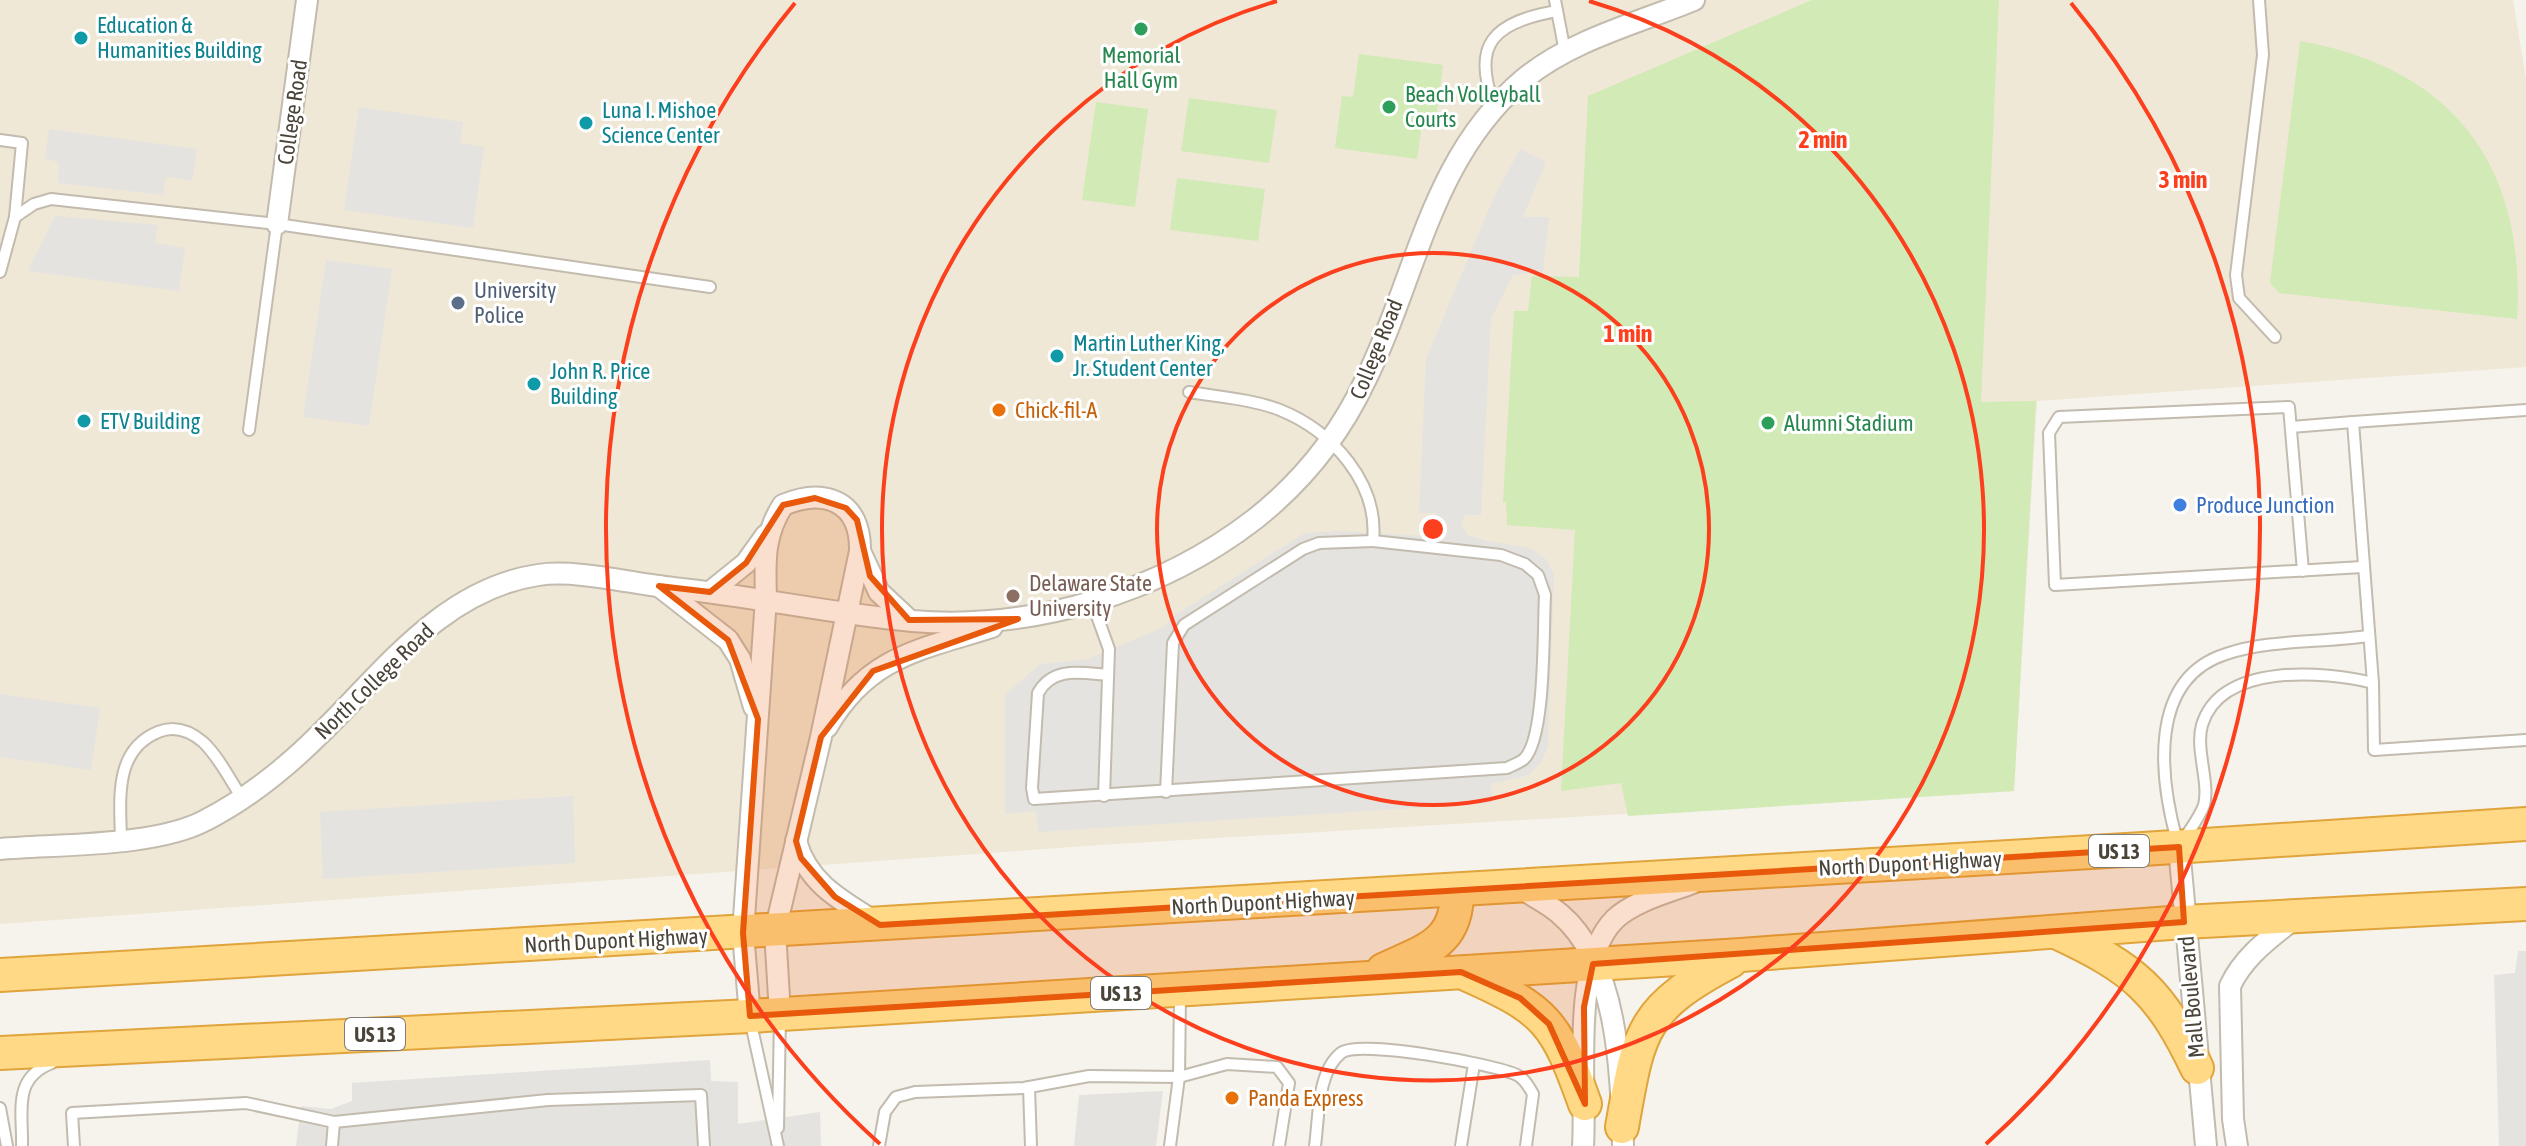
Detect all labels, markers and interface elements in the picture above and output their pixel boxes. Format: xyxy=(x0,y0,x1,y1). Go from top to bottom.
place label: Education & Humanities Building xyxy=(97,12,262,63)
marker: Memorial Hall Gym xyxy=(1132,20,1150,38)
marker: Education & Humanities Building xyxy=(72,29,90,47)
place label: Memorial Hall Gym xyxy=(1102,42,1180,93)
street label: College Road xyxy=(272,58,312,166)
place label: Beach Volleyball Courts xyxy=(1405,81,1541,132)
place label: Luna I. Mishoe Science Center xyxy=(602,97,720,148)
marker: Beach Volleyball Courts xyxy=(1380,98,1398,116)
marker: Luna I. Mishoe Science Center xyxy=(577,114,595,132)
text: 2 min xyxy=(1798,126,1848,153)
text: 3 min xyxy=(2158,166,2208,193)
place label: University Police xyxy=(474,277,556,328)
marker: University Police xyxy=(449,294,467,312)
street label: College Road xyxy=(1344,295,1408,403)
text: 1 min xyxy=(1603,320,1653,347)
place label: Martin Luther King, Jr. Student Center xyxy=(1073,330,1225,381)
marker: Martin Luther King, Jr. Student Center xyxy=(1048,347,1066,365)
place label: John R. Price Building xyxy=(550,358,650,409)
marker: John R. Price Building xyxy=(525,375,543,393)
place label: Chick-fil-A xyxy=(1015,397,1097,423)
marker: Chick-fil-A xyxy=(990,401,1008,419)
place label: ETV Building xyxy=(100,408,201,434)
place label: Alumni Stadium xyxy=(1784,410,1914,436)
marker: ETV Building xyxy=(75,412,93,430)
marker: Alumni Stadium xyxy=(1759,414,1777,432)
place label: Produce Junction xyxy=(2196,492,2335,518)
marker: Produce Junction xyxy=(2171,496,2189,514)
centre of rings xyxy=(1419,515,1447,543)
place label: Delaware State University xyxy=(1029,570,1152,621)
marker: Delaware State University xyxy=(1004,587,1022,605)
street label: North College Road xyxy=(309,618,439,744)
road number: US 13 xyxy=(2089,835,2149,867)
street label: North Dupont Highway xyxy=(1818,845,2002,881)
street label: North Dupont Highway xyxy=(1171,884,1355,920)
street label: North Dupont Highway xyxy=(524,922,708,958)
street label: Mall Boulevard xyxy=(2173,935,2209,1059)
road number: US 13 xyxy=(1091,977,1151,1009)
road number: US 13 xyxy=(345,1018,405,1050)
place label: Panda Express xyxy=(1248,1085,1364,1111)
marker: Panda Express xyxy=(1223,1089,1241,1107)

